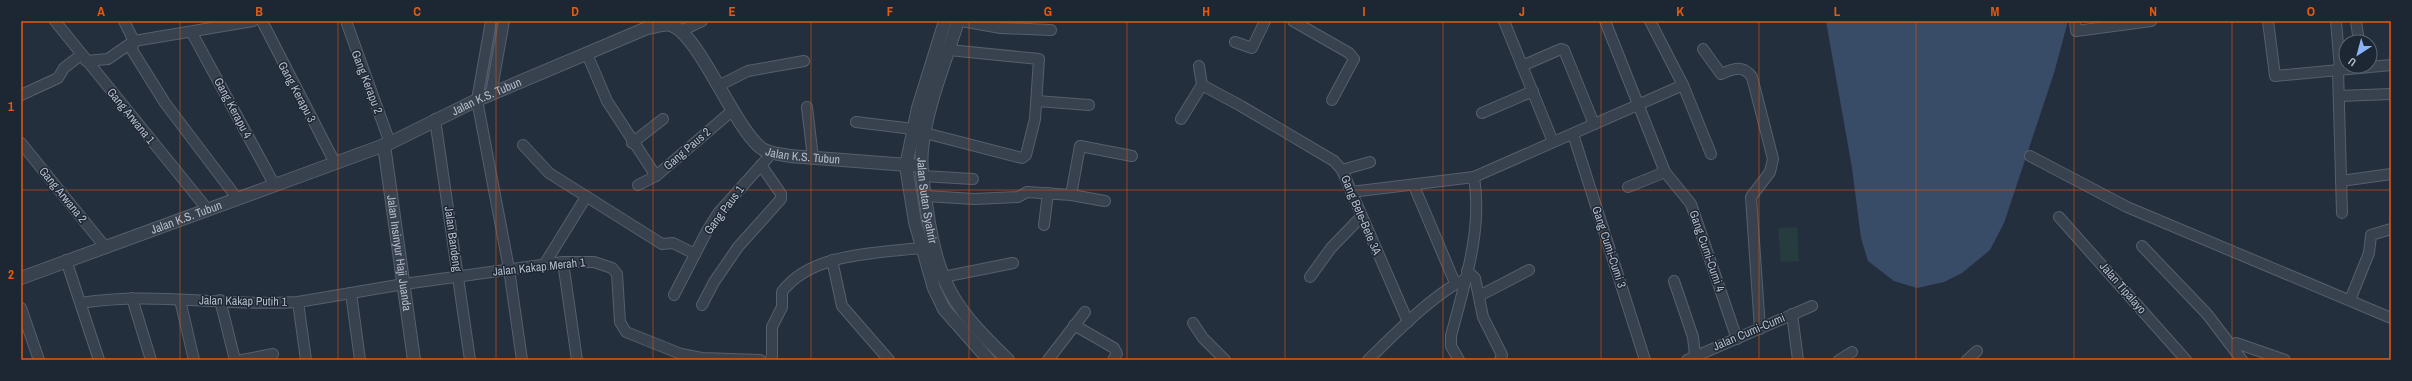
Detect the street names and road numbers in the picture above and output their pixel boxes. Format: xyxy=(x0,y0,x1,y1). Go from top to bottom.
street label: Gang Kerapu 2 xyxy=(348,48,386,116)
street label: Gang Kerapu 3 xyxy=(274,59,320,125)
street label: Jalan K.S. Tubun xyxy=(449,74,524,119)
street label: Gang Kerapu 4 xyxy=(210,75,256,142)
street label: Gang Arwana 1 xyxy=(103,85,159,148)
street label: Gang Paus 2 xyxy=(660,124,714,174)
street label: Jalan K.S. Tubun xyxy=(763,143,841,168)
street label: Jalan Sutan Syahrir xyxy=(913,157,941,246)
street label: Gang Arwana 2 xyxy=(35,164,91,226)
street label: Gang Bete-Bete 3A xyxy=(1337,173,1385,258)
street label: Gang Paus 1 xyxy=(700,182,748,238)
street label: Jalan Insinyur Haji Juanda xyxy=(383,194,415,312)
street label: Jalan K.S. Tubun xyxy=(148,197,224,238)
street label: Gang Cumi-Cumi 3 xyxy=(1588,204,1630,290)
street label: Jalan Bandeng xyxy=(441,205,466,273)
street label: Gang Cumi-Cumi 4 xyxy=(1686,208,1729,294)
street label: Jalan Kakap Merah 1 xyxy=(492,254,587,280)
street label: Jalan Tipalayo xyxy=(2096,259,2150,317)
street label: Jalan Kakap Putih 1 xyxy=(199,292,288,310)
street label: Jalan Cumi-Cumi xyxy=(1711,310,1787,354)

